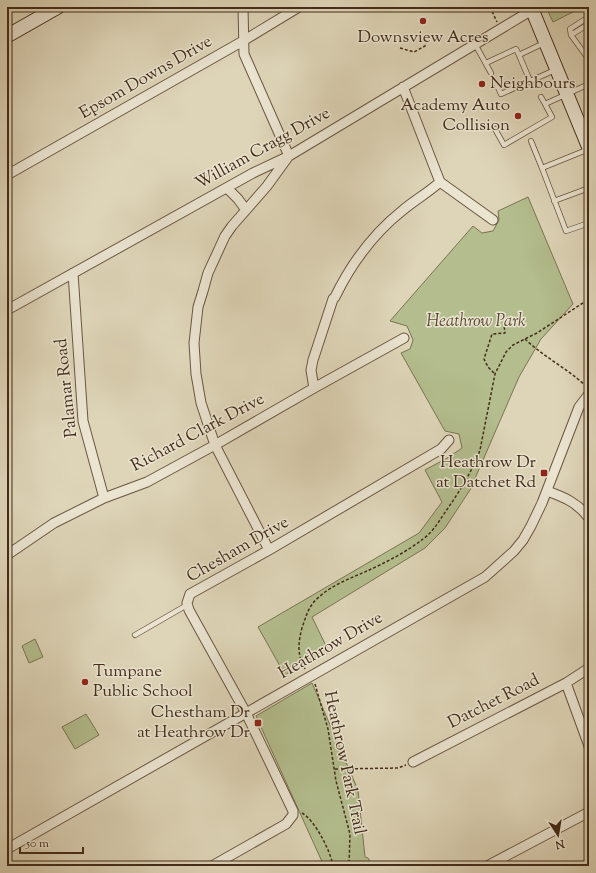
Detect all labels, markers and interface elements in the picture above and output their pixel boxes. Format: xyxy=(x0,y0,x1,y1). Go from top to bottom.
marker: Downsview Acres xyxy=(418,16,428,26)
place label: Downsview Acres xyxy=(358,26,489,50)
street label: Epsom Downs Drive xyxy=(75,30,217,126)
place label: Neighbours xyxy=(490,72,576,96)
marker: Neighbours xyxy=(477,79,487,89)
place label: Academy Auto Collision xyxy=(401,94,510,138)
street label: William Cragg Drive xyxy=(191,102,335,196)
marker: Academy Auto Collision xyxy=(513,111,523,121)
park label: Heathrow Park xyxy=(426,310,526,334)
street label: Palamar Road xyxy=(50,337,84,439)
street label: Richard Clark Drive xyxy=(127,388,269,478)
place label: Heathrow Dr at Datchet Rd xyxy=(436,451,537,495)
marker: Heathrow Dr at Datchet Rd xyxy=(539,468,549,478)
street label: Chesham Drive xyxy=(182,511,294,589)
street label: Heathrow Drive xyxy=(274,606,388,686)
place label: Tumpane Public School xyxy=(93,660,193,704)
street label: Datchet Road xyxy=(444,668,544,735)
marker: Tumpane Public School xyxy=(80,677,90,687)
street label: Heathrow Park Trail xyxy=(317,689,371,837)
place label: Chestham Dr at Heathrow Dr xyxy=(137,701,251,745)
marker: Chestham Dr at Heathrow Dr xyxy=(253,718,263,728)
north arrow xyxy=(538,815,578,855)
scale bar xyxy=(20,829,83,855)
text: 50 m xyxy=(25,835,49,853)
text: N xyxy=(554,835,567,853)

